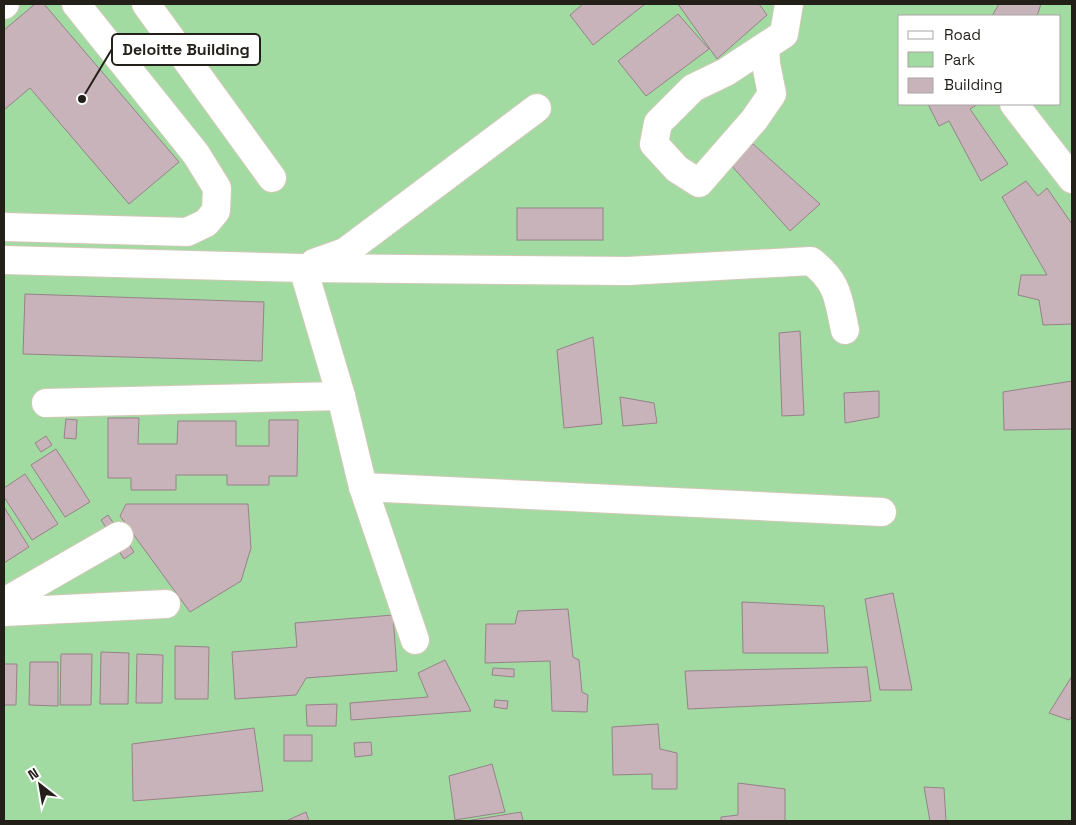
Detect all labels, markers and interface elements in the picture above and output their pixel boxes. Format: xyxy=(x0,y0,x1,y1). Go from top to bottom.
legend xyxy=(898,15,1061,105)
text: Road xyxy=(944,25,981,44)
callout: Deloitte Building xyxy=(112,34,260,65)
text: Deloitte Building xyxy=(122,39,250,60)
text: Park xyxy=(944,50,975,69)
text: Building xyxy=(944,75,1003,94)
north arrow xyxy=(15,760,65,810)
text: N xyxy=(25,764,42,784)

